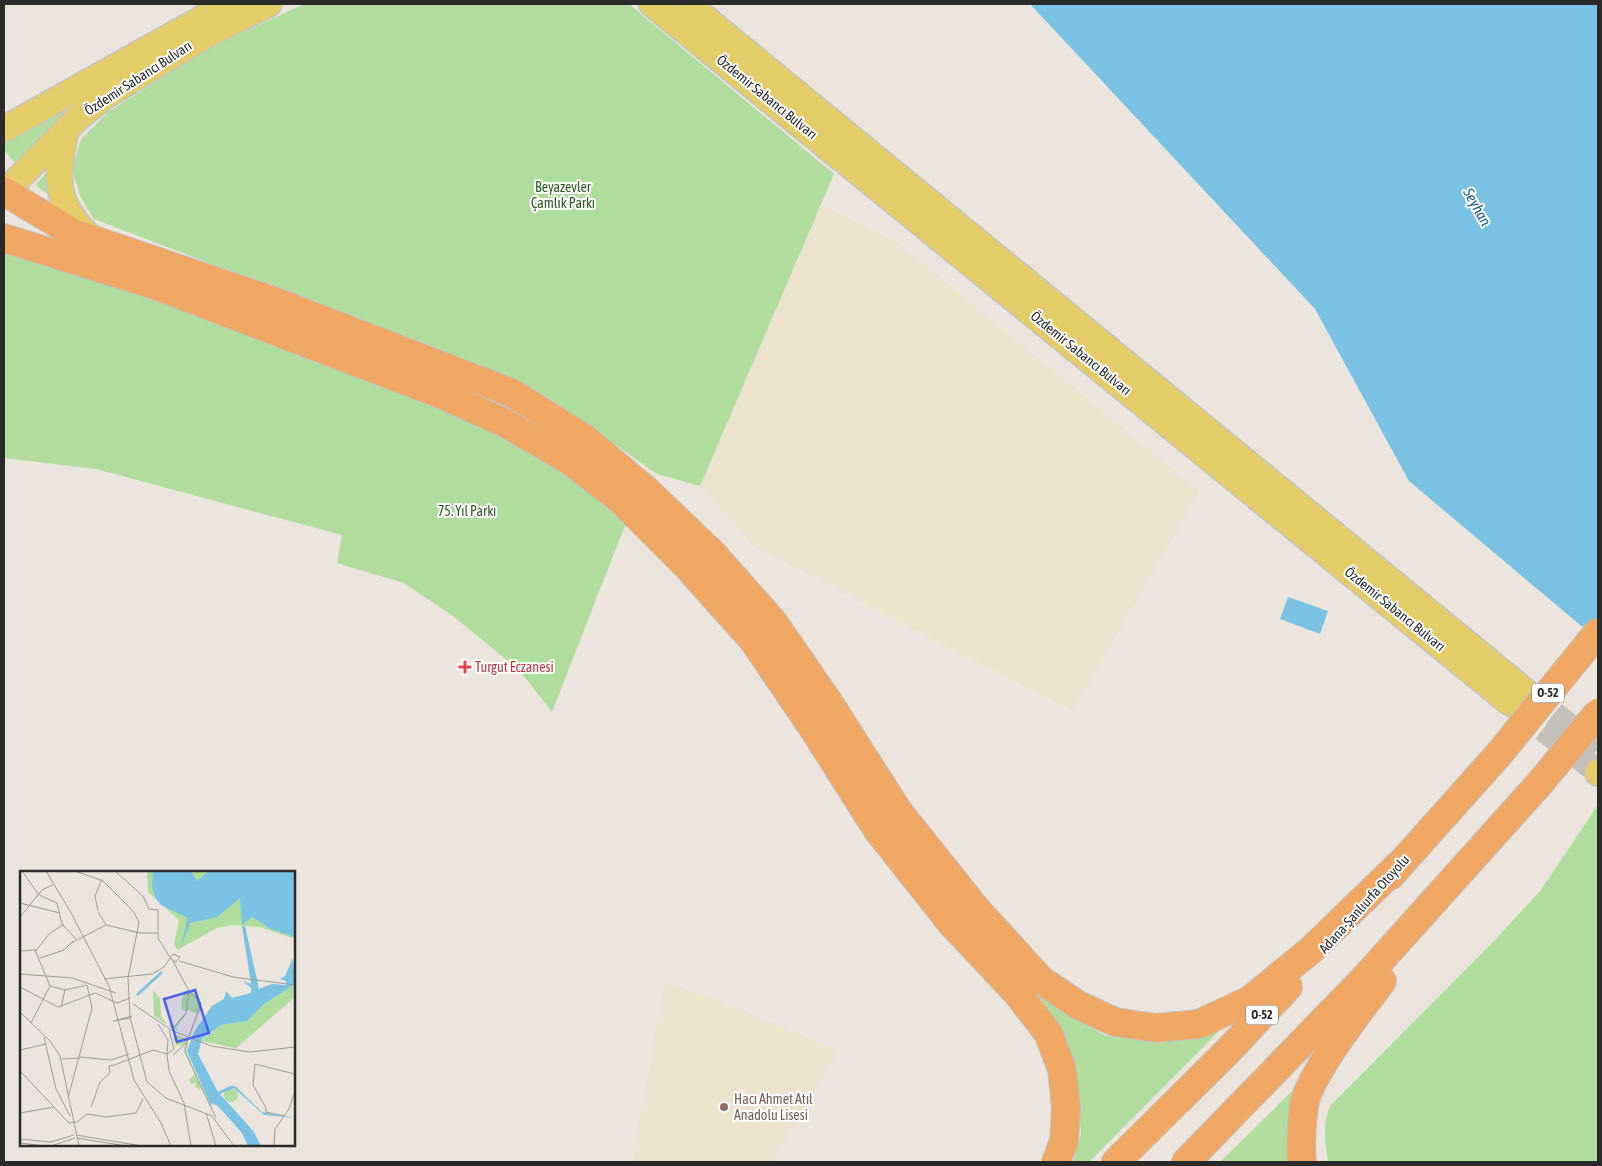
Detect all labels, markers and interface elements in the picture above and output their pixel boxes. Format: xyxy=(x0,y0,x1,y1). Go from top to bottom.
street label: Özdemir Sabancı Bulvarı xyxy=(81,37,195,119)
street label: Özdemir Sabancı Bulvarı xyxy=(714,52,820,142)
park label: Beyazevler Çamlık Parkı xyxy=(531,179,595,211)
water label: Seyhan xyxy=(1460,184,1495,229)
street label: Özdemir Sabancı Bulvarı xyxy=(1028,308,1134,398)
park label: 75. Yıl Parkı xyxy=(438,503,496,519)
street label: Özdemir Sabancı Bulvarı xyxy=(1342,564,1448,654)
place label: Turgut Eczanesi xyxy=(475,659,554,675)
marker: Turgut Eczanesi xyxy=(459,661,471,673)
road number: O-52 xyxy=(1532,684,1564,702)
street label: Adana-Şanlıurfa Otoyolu xyxy=(1316,851,1412,957)
inset map xyxy=(20,871,295,1146)
road number: O-52 xyxy=(1246,1006,1278,1024)
place label: Hacı Ahmet Atıl Anadolu Lisesi xyxy=(734,1091,813,1123)
marker: Hacı Ahmet Atıl Anadolu Lisesi xyxy=(718,1101,730,1113)

